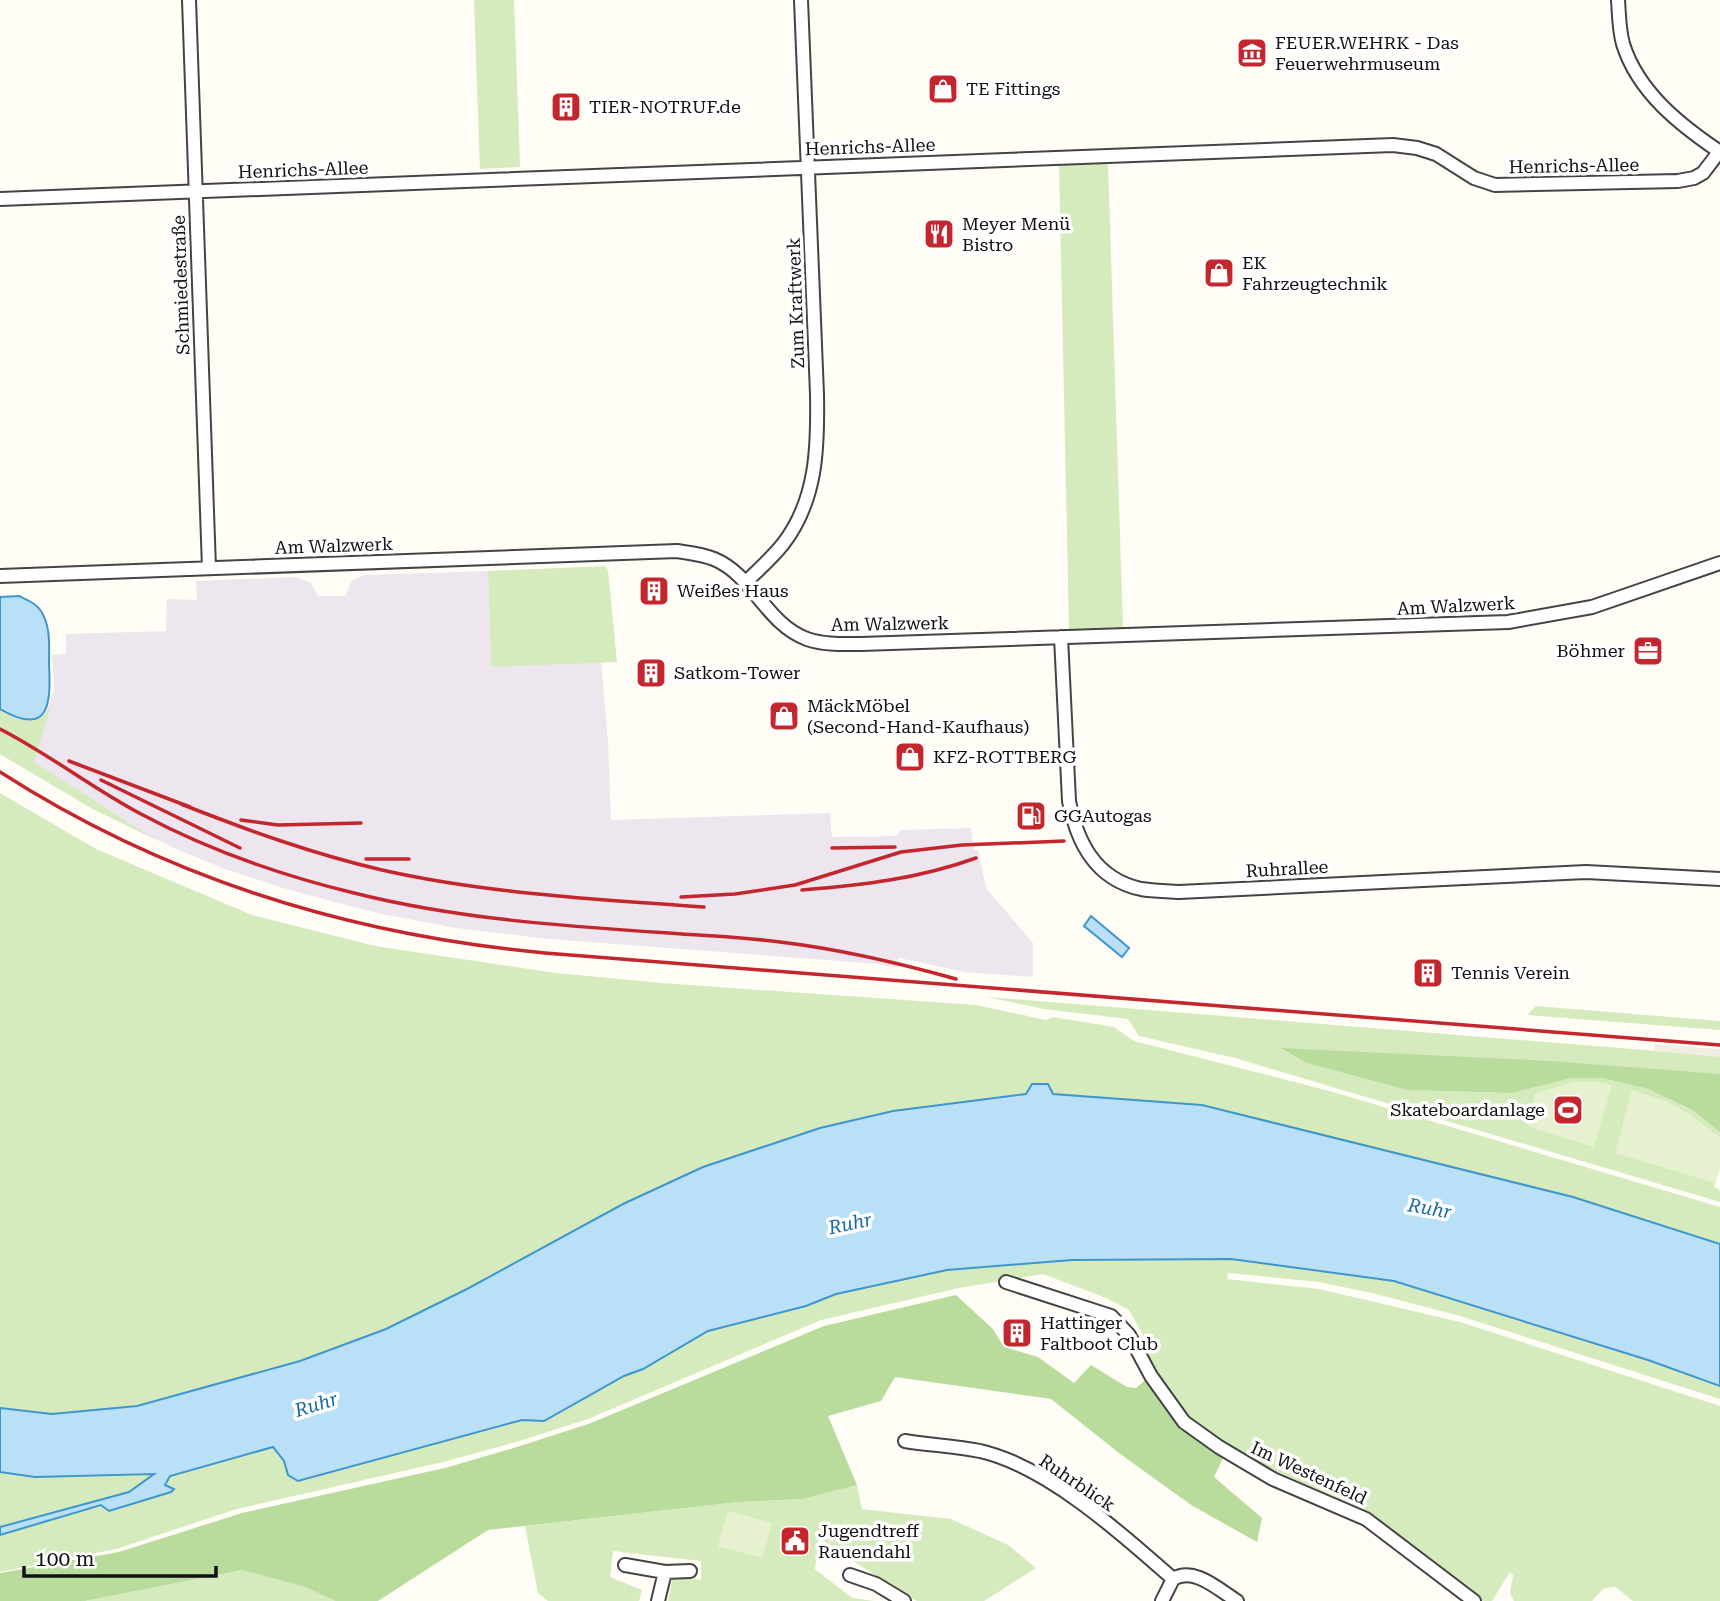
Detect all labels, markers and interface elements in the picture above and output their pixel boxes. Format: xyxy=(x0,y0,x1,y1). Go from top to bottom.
place label: FEUER.WEHRK - Das Feuerwehrmuseum xyxy=(1275,32,1459,74)
museum icon: FEUER.WEHRK - Das Feuerwehrmuseum xyxy=(1235,36,1269,70)
shop icon: TE Fittings xyxy=(926,72,960,106)
place label: TE Fittings xyxy=(966,78,1060,99)
building icon: TIER-NOTRUF.de xyxy=(549,90,583,124)
place label: TIER-NOTRUF.de xyxy=(589,96,741,117)
street label: Henrichs-Allee xyxy=(804,134,936,159)
street label: Henrichs-Allee xyxy=(1508,154,1640,177)
street label: Henrichs-Allee xyxy=(237,157,369,182)
place label: Meyer Menü Bistro xyxy=(962,213,1070,255)
street label: Schmiedestraße xyxy=(168,215,193,355)
restaurant icon: Meyer Menü Bistro xyxy=(922,217,956,251)
street label: Zum Kraftwerk xyxy=(783,237,808,369)
place label: EK Fahrzeugtechnik xyxy=(1242,252,1388,294)
shop icon: EK Fahrzeugtechnik xyxy=(1202,256,1236,290)
street label: Am Walzwerk xyxy=(275,533,393,558)
building icon: Weißes Haus xyxy=(637,574,671,608)
place label: Weißes Haus xyxy=(677,580,789,601)
street label: Am Walzwerk xyxy=(1396,592,1516,619)
street label: Am Walzwerk xyxy=(831,612,949,635)
office icon: Böhmer xyxy=(1631,634,1665,668)
place label: Böhmer xyxy=(1556,640,1625,661)
building icon: Satkom-Tower xyxy=(634,656,668,690)
place label: Satkom-Tower xyxy=(674,662,801,683)
place label: MäckMöbel (Second-Hand-Kaufhaus) xyxy=(807,695,1029,737)
shop icon: MäckMöbel (Second-Hand-Kaufhaus) xyxy=(767,699,801,733)
shop icon: KFZ-ROTTBERG xyxy=(893,740,927,774)
place label: KFZ-ROTTBERG xyxy=(933,746,1076,767)
fuel station icon: GGAutogas xyxy=(1014,799,1048,833)
place label: GGAutogas xyxy=(1054,805,1152,826)
street label: Ruhrallee xyxy=(1245,856,1329,881)
building icon: Tennis Verein xyxy=(1411,956,1445,990)
place label: Tennis Verein xyxy=(1451,962,1570,983)
sports icon: Skateboardanlage xyxy=(1551,1093,1585,1127)
place label: Skateboardanlage xyxy=(1390,1099,1545,1120)
water label: Ruhr xyxy=(1405,1193,1454,1224)
water label: Ruhr xyxy=(825,1208,874,1240)
place label: Hattinger Faltboot Club xyxy=(1040,1312,1158,1354)
building icon: Hattinger Faltboot Club xyxy=(1000,1316,1034,1350)
water label: Ruhr xyxy=(291,1387,341,1422)
street label: Im Westenfeld xyxy=(1248,1437,1371,1509)
street label: Ruhrblick xyxy=(1035,1450,1119,1516)
place label: Jugendtreff Rauendahl xyxy=(818,1520,920,1562)
public building icon: Jugendtreff Rauendahl xyxy=(778,1524,812,1558)
scale bar xyxy=(24,1534,217,1578)
text: 100 m xyxy=(35,1547,95,1571)

